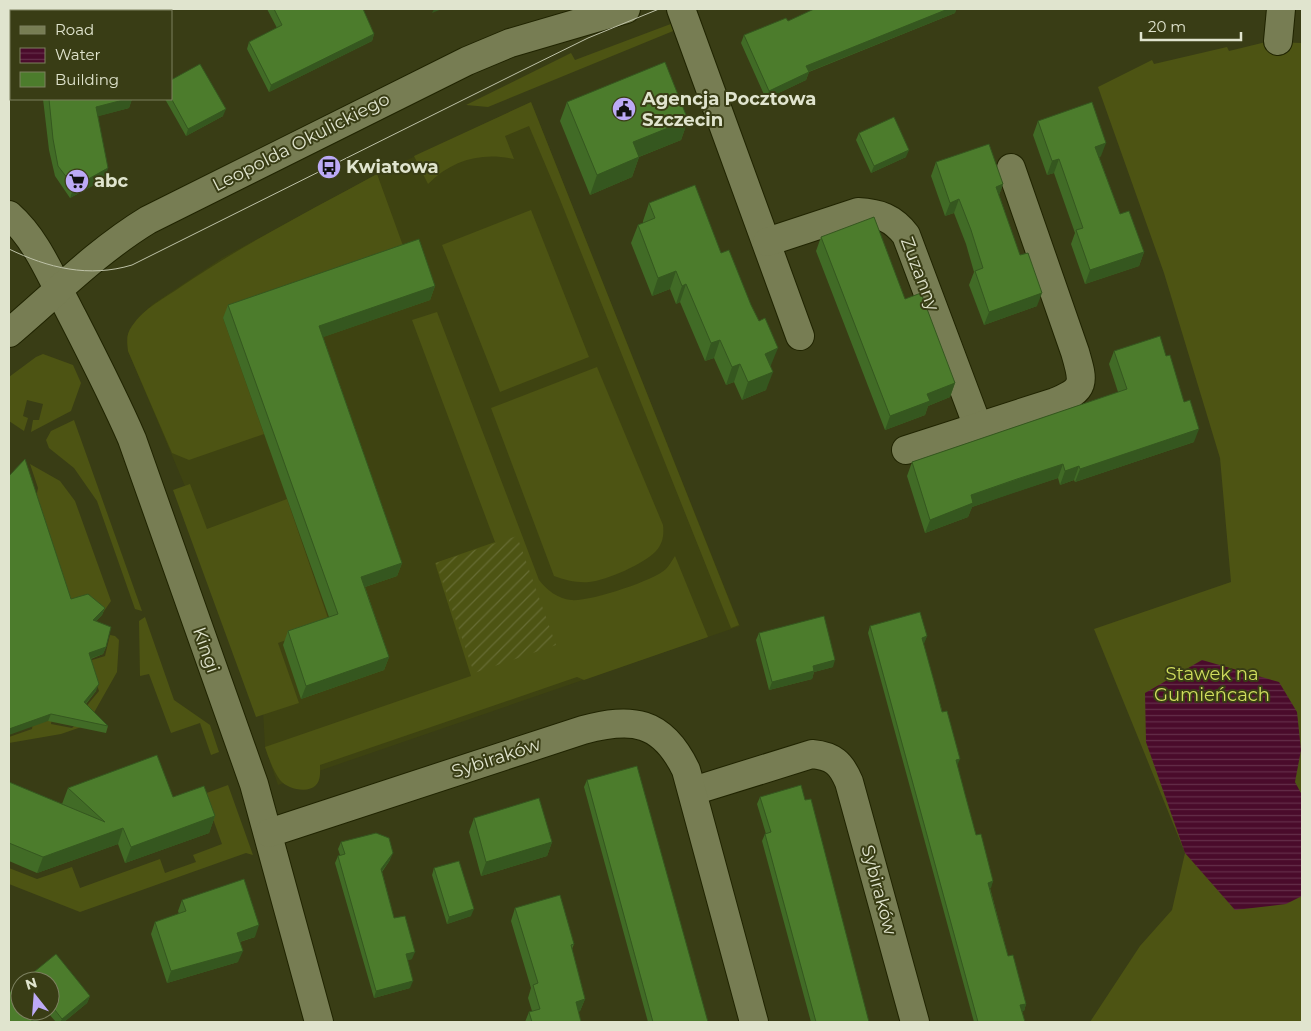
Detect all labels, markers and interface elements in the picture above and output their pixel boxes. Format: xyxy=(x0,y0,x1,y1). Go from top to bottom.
legend xyxy=(10,10,172,100)
scale bar xyxy=(1141,10,1241,42)
text: 20 m xyxy=(1148,17,1186,36)
text: Road xyxy=(55,20,94,39)
text: Water xyxy=(55,45,101,64)
text: Building xyxy=(55,70,119,89)
street label: Leopolda Okulickiego xyxy=(209,88,393,196)
place label: Agencja Pocztowa Szczecin xyxy=(641,88,816,131)
public building icon: Agencja Pocztowa Szczecin xyxy=(611,96,637,122)
bus stop icon: Kwiatowa xyxy=(316,154,342,180)
place label: Kwiatowa xyxy=(346,156,439,178)
supermarket icon: abc xyxy=(64,168,90,194)
place label: abc xyxy=(94,170,129,192)
street label: Zuzanny xyxy=(896,234,944,314)
street label: Kingi xyxy=(188,624,224,676)
park label: Stawek na Gumieńcach xyxy=(1154,663,1270,706)
street label: Sybiraków xyxy=(449,733,543,783)
street label: Sybiraków xyxy=(856,843,902,938)
north arrow xyxy=(10,971,60,1021)
text: N xyxy=(23,973,39,994)

